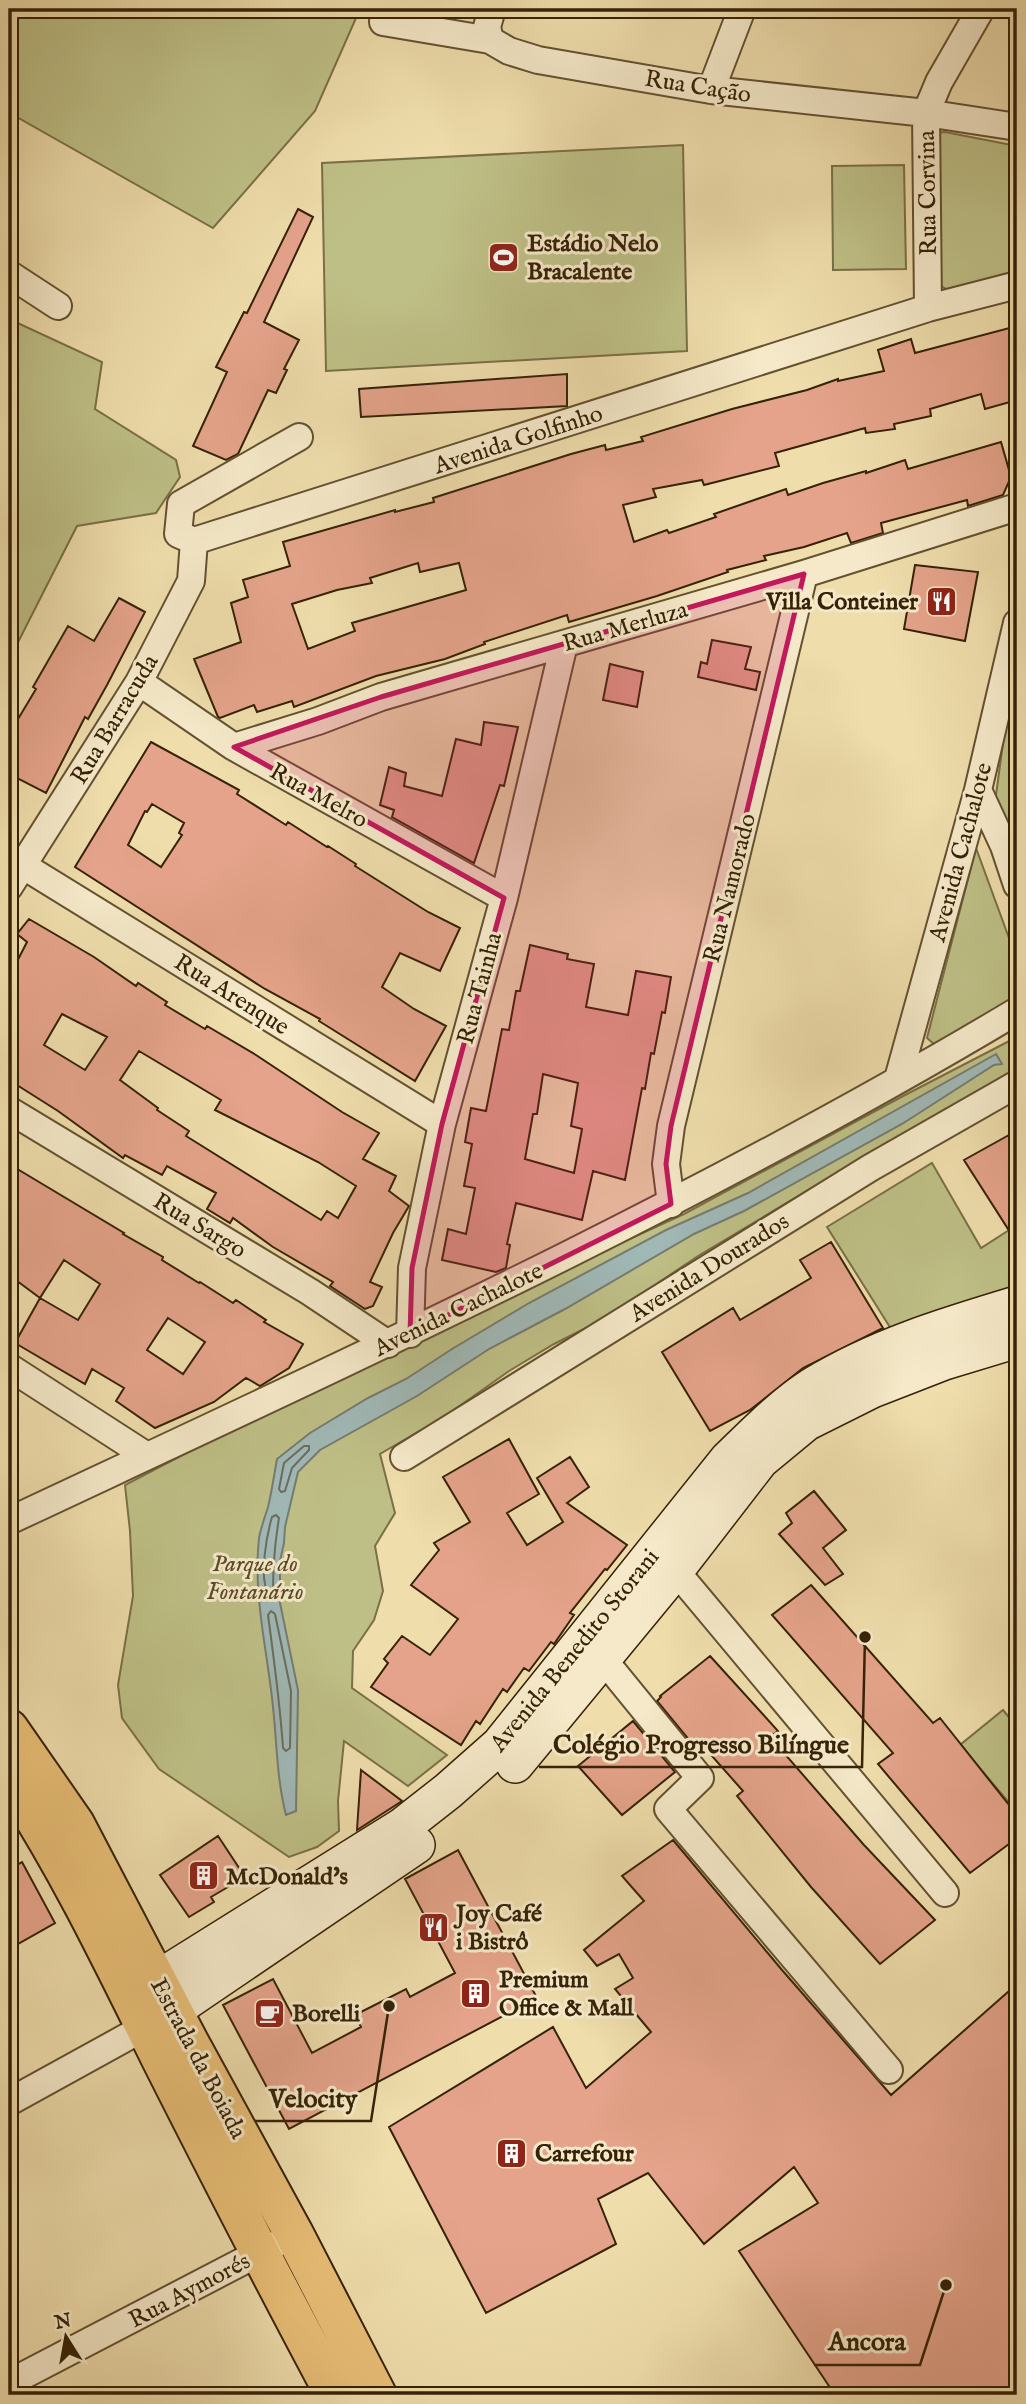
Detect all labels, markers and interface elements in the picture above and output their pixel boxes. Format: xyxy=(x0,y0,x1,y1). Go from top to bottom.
street label: Rua Cação xyxy=(642,64,753,111)
street label: Rua Corvina xyxy=(912,129,945,256)
place label: Estádio Nelo Bracalente xyxy=(527,229,659,288)
sports icon: Estádio Nelo Bracalente xyxy=(487,240,521,274)
street label: Avenida Golfinho xyxy=(429,399,607,483)
restaurant icon: Villa Conteiner xyxy=(924,584,958,618)
place label: Villa Conteiner xyxy=(765,587,918,618)
street label: Rua Merluza xyxy=(559,595,692,660)
street label: Rua Barracuda xyxy=(64,649,167,790)
street label: Rua Melro xyxy=(264,757,373,836)
street label: Avenida Cachalote xyxy=(922,759,1000,946)
street label: Rua Namorado xyxy=(697,810,764,966)
street label: Rua Tainha xyxy=(451,928,510,1048)
street label: Rua Arenque xyxy=(168,948,295,1043)
street label: Rua Sargo xyxy=(147,1186,252,1266)
street label: Avenida Dourados xyxy=(623,1207,795,1330)
street label: Avenida Cachalote xyxy=(368,1256,548,1365)
street label: Avenida Benedito Storani xyxy=(483,1543,667,1760)
park label: Parque do Fontanário xyxy=(206,1549,304,1608)
callout: Colégio Progresso Bilíngue xyxy=(539,1720,862,1767)
text: Colégio Progresso Bilíngue xyxy=(553,1729,849,1762)
building icon: McDonald's xyxy=(186,1859,220,1893)
place label: McDonald's xyxy=(226,1862,349,1893)
place label: Joy Café i Bistrô xyxy=(453,1899,542,1958)
restaurant icon: Joy Café i Bistrô xyxy=(416,1910,450,1944)
place label: Premium Office & Mall xyxy=(499,1965,634,2024)
street label: Estrada da Boiada xyxy=(142,1973,253,2145)
building icon: Premium Office & Mall xyxy=(459,1976,493,2010)
cafe icon: Borelli xyxy=(252,1996,286,2030)
place label: Borelli xyxy=(292,1999,361,2030)
callout: Velocity xyxy=(255,2074,371,2121)
text: Velocity xyxy=(268,2083,358,2116)
building icon: Carrefour xyxy=(495,2136,529,2170)
place label: Carrefour xyxy=(535,2139,634,2170)
street label: Rua Aymorés xyxy=(124,2246,256,2336)
north arrow xyxy=(32,2302,102,2372)
text: N xyxy=(52,2309,74,2336)
callout: Ancora xyxy=(814,2318,920,2365)
text: Ancora xyxy=(827,2326,906,2359)

